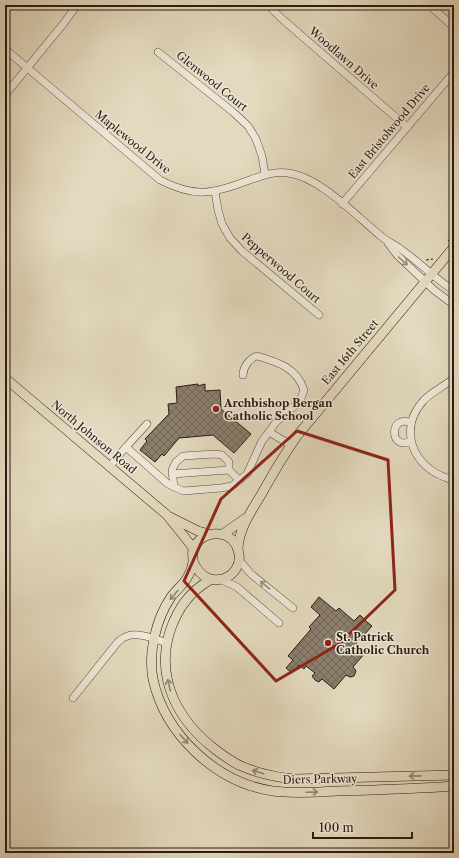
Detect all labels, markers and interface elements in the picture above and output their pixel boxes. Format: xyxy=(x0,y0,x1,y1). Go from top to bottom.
street label: Woodlawn Drive xyxy=(306,23,382,92)
street label: Glenwood Court xyxy=(174,48,250,114)
street label: East Bristolwood Drive xyxy=(345,81,433,181)
street label: Maplewood Drive xyxy=(92,107,174,177)
street label: Pepperwood Court xyxy=(239,230,323,306)
one-way arrow xyxy=(398,256,408,265)
street label: East 16th Street xyxy=(319,316,381,387)
place label: Archbishop Bergan Catholic School xyxy=(223,396,333,423)
street label: North Johnson Road xyxy=(49,397,140,477)
marker: Archbishop Bergan Catholic School xyxy=(211,404,221,414)
one-way arrow xyxy=(260,580,271,589)
one-way arrow xyxy=(169,589,178,600)
place label: St. Patrick Catholic Church xyxy=(336,630,430,657)
marker: St. Patrick Catholic Church xyxy=(323,638,333,648)
one-way arrow xyxy=(165,678,173,691)
one-way arrow xyxy=(179,734,188,744)
one-way arrow xyxy=(251,768,264,775)
street label: Diers Parkway xyxy=(282,771,358,787)
one-way arrow xyxy=(409,772,422,779)
one-way arrow xyxy=(305,788,318,796)
scale bar xyxy=(313,814,412,840)
text: 100 m xyxy=(319,820,354,835)

